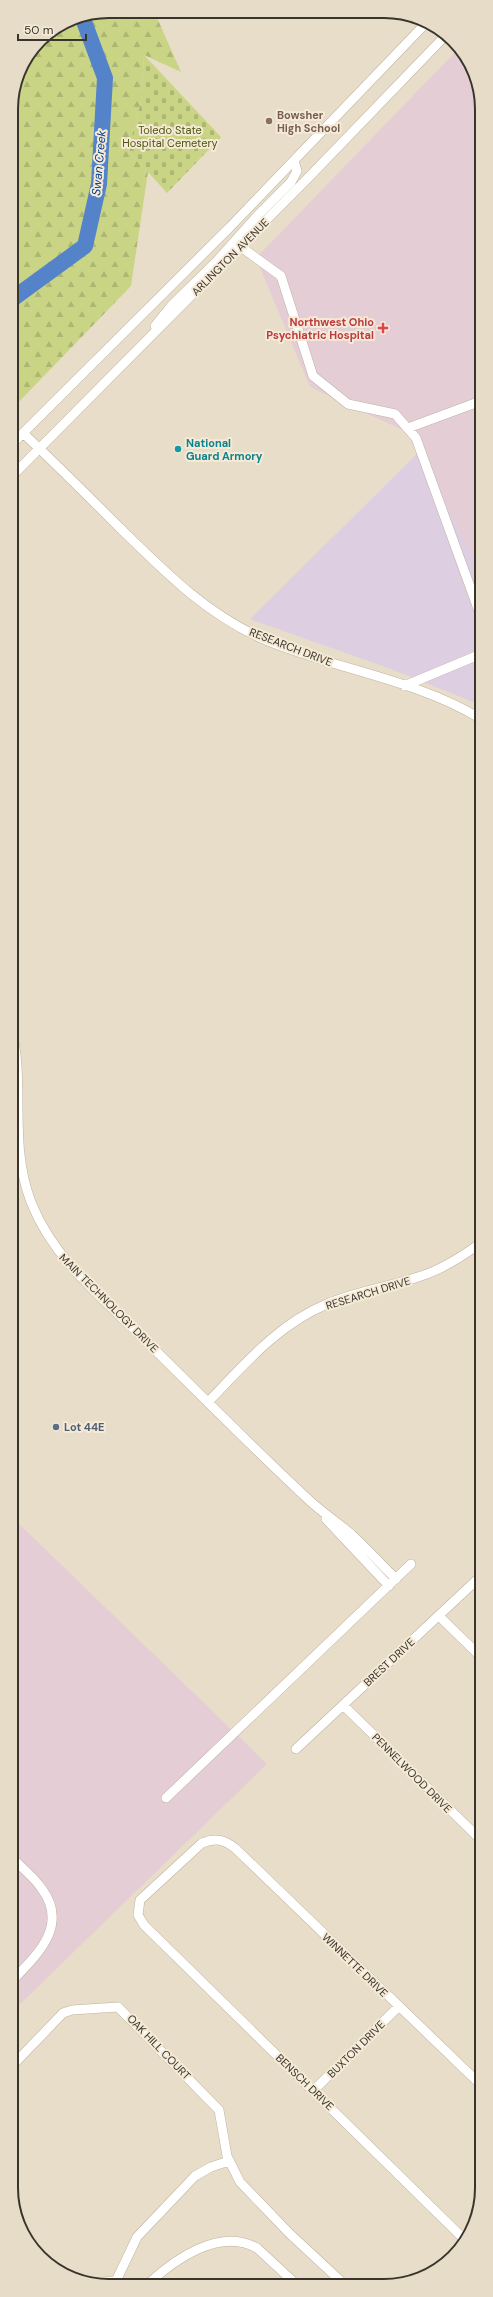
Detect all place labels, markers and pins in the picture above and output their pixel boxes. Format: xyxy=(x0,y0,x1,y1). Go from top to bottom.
place label: Bowsher High School xyxy=(277,108,340,135)
marker: Bowsher High School xyxy=(264,116,274,126)
place label: Northwest Ohio Psychiatric Hospital xyxy=(266,315,374,342)
marker: Northwest Ohio Psychiatric Hospital xyxy=(377,322,389,334)
place label: National Guard Armory xyxy=(186,436,263,463)
marker: National Guard Armory xyxy=(173,444,183,454)
place label: Lot 44E xyxy=(64,1420,104,1434)
marker: Lot 44E xyxy=(51,1422,61,1432)

